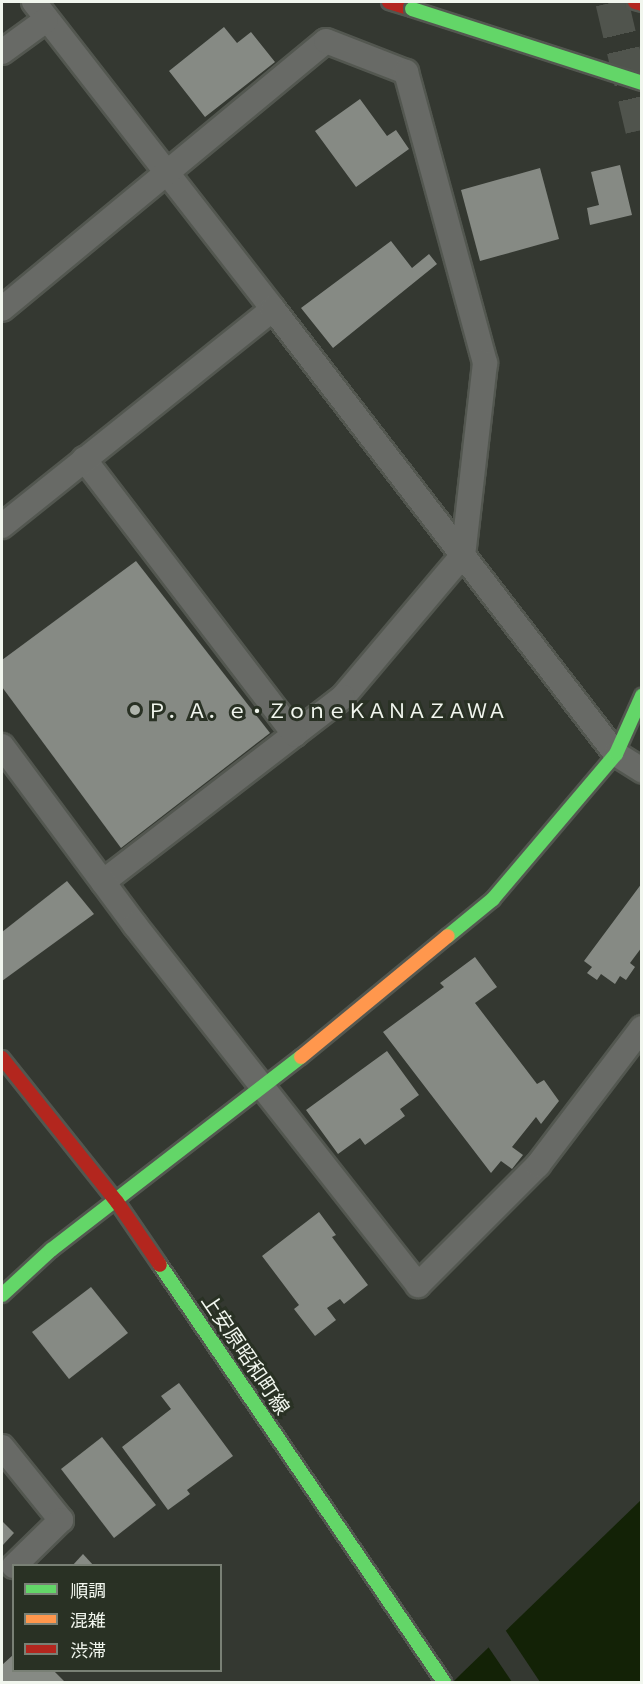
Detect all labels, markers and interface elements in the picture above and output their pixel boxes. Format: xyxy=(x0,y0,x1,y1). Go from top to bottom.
place label: Ｐ．Ａ．ｅ・ＺｏｎｅＫＡＮＡＺＡＷＡ xyxy=(147,698,507,722)
marker: Ｐ．Ａ．ｅ・ＺｏｎｅＫＡＮＡＺＡＷＡ xyxy=(128,703,142,717)
street label: 上安原昭和町線 xyxy=(197,1289,295,1419)
legend xyxy=(12,1564,222,1672)
text: 順調 xyxy=(70,1579,106,1602)
text: 混雑 xyxy=(70,1609,106,1632)
text: 渋滞 xyxy=(70,1639,106,1662)

